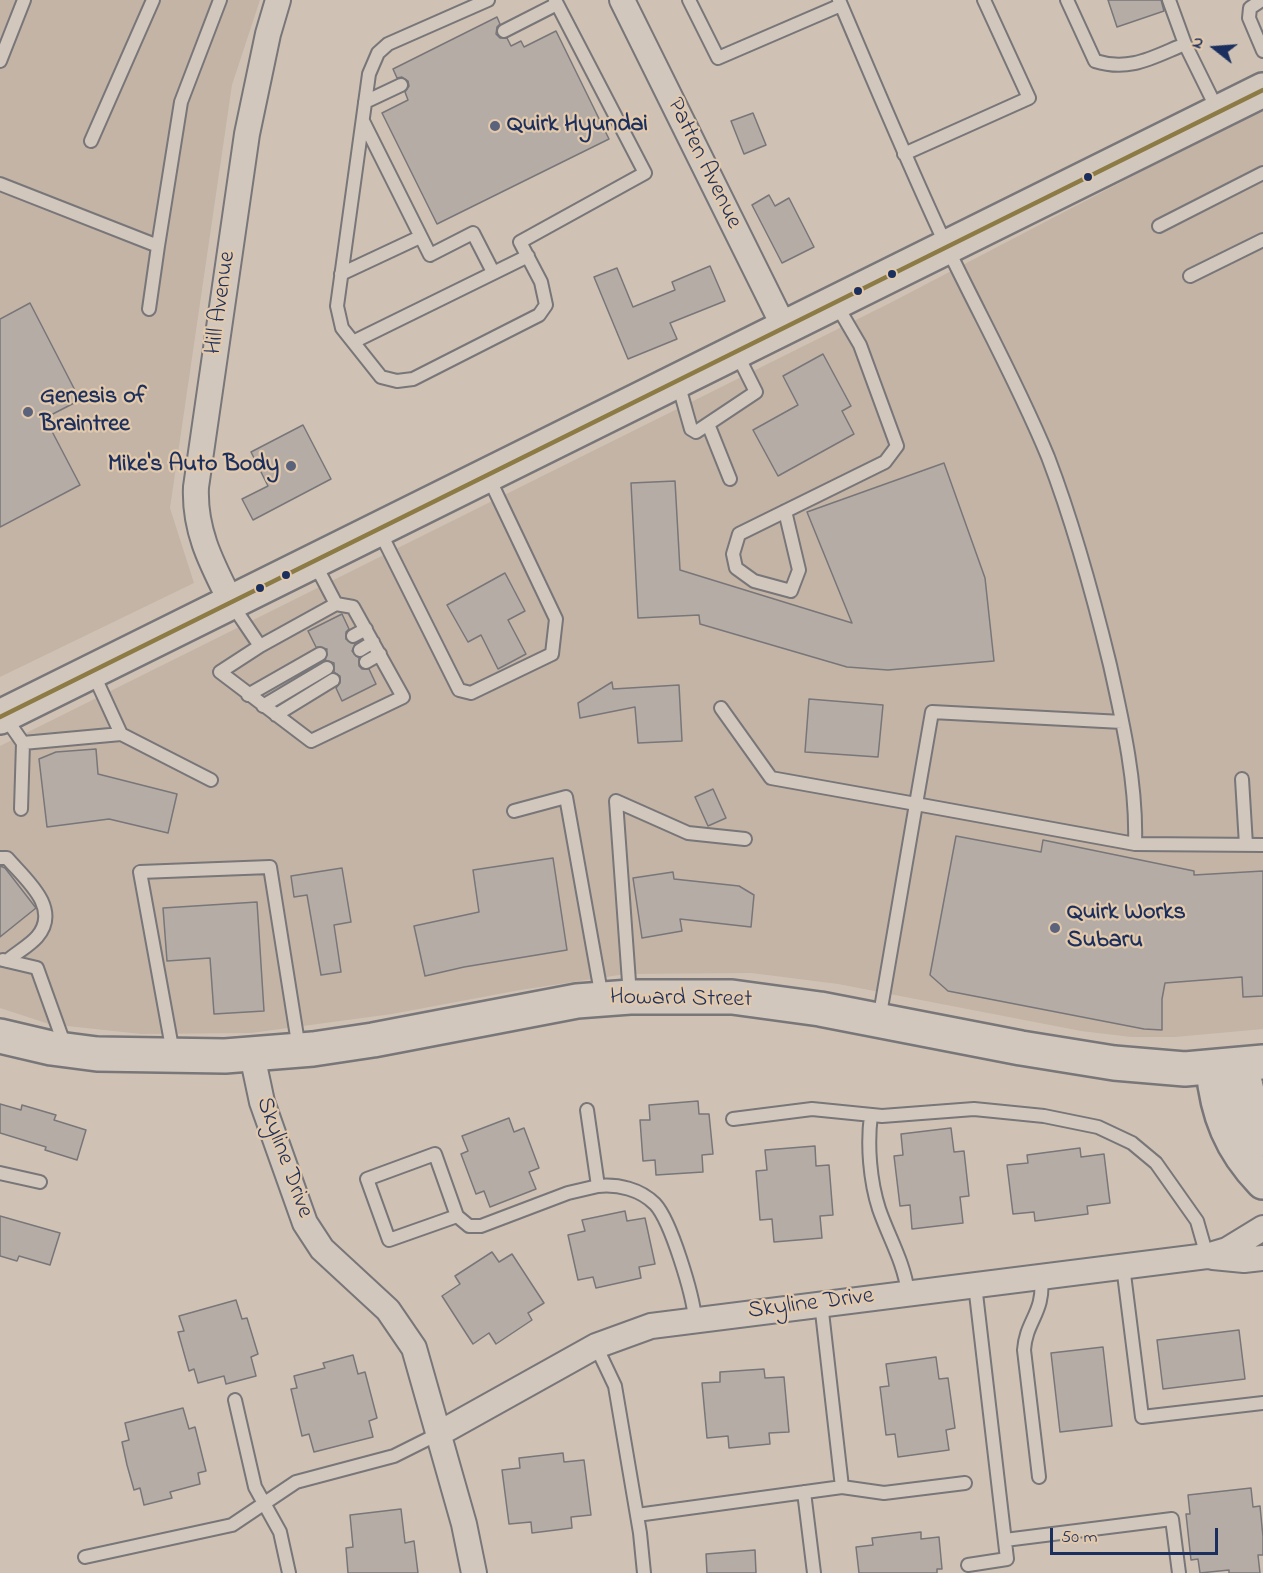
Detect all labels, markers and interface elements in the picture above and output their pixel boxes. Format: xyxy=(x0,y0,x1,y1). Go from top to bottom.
north arrow xyxy=(1185,18,1245,78)
text: N xyxy=(1185,34,1211,51)
street label: Patten Avenue xyxy=(659,94,747,234)
place label: Quirk Hyundai xyxy=(507,112,648,140)
marker: Quirk Hyundai xyxy=(488,119,502,133)
unlabelled marker xyxy=(1082,171,1094,183)
street label: Hill Avenue xyxy=(200,249,244,357)
unlabelled marker xyxy=(886,268,898,280)
unlabelled marker xyxy=(852,285,864,297)
place label: Genesis of Braintree xyxy=(40,384,147,440)
marker: Genesis of Braintree xyxy=(21,405,35,419)
place label: Mike's Auto Body xyxy=(108,452,279,480)
marker: Mike's Auto Body xyxy=(284,459,298,473)
unlabelled marker xyxy=(280,569,292,581)
unlabelled marker xyxy=(254,582,266,594)
place label: Quirk Works Subaru xyxy=(1067,900,1186,956)
marker: Quirk Works Subaru xyxy=(1048,921,1062,935)
street label: Howard Street xyxy=(609,984,753,1016)
street label: Skyline Drive xyxy=(248,1094,318,1222)
street label: Skyline Drive xyxy=(747,1283,875,1327)
scale bar xyxy=(1053,1516,1221,1554)
text: 50 m xyxy=(1061,1525,1098,1551)

